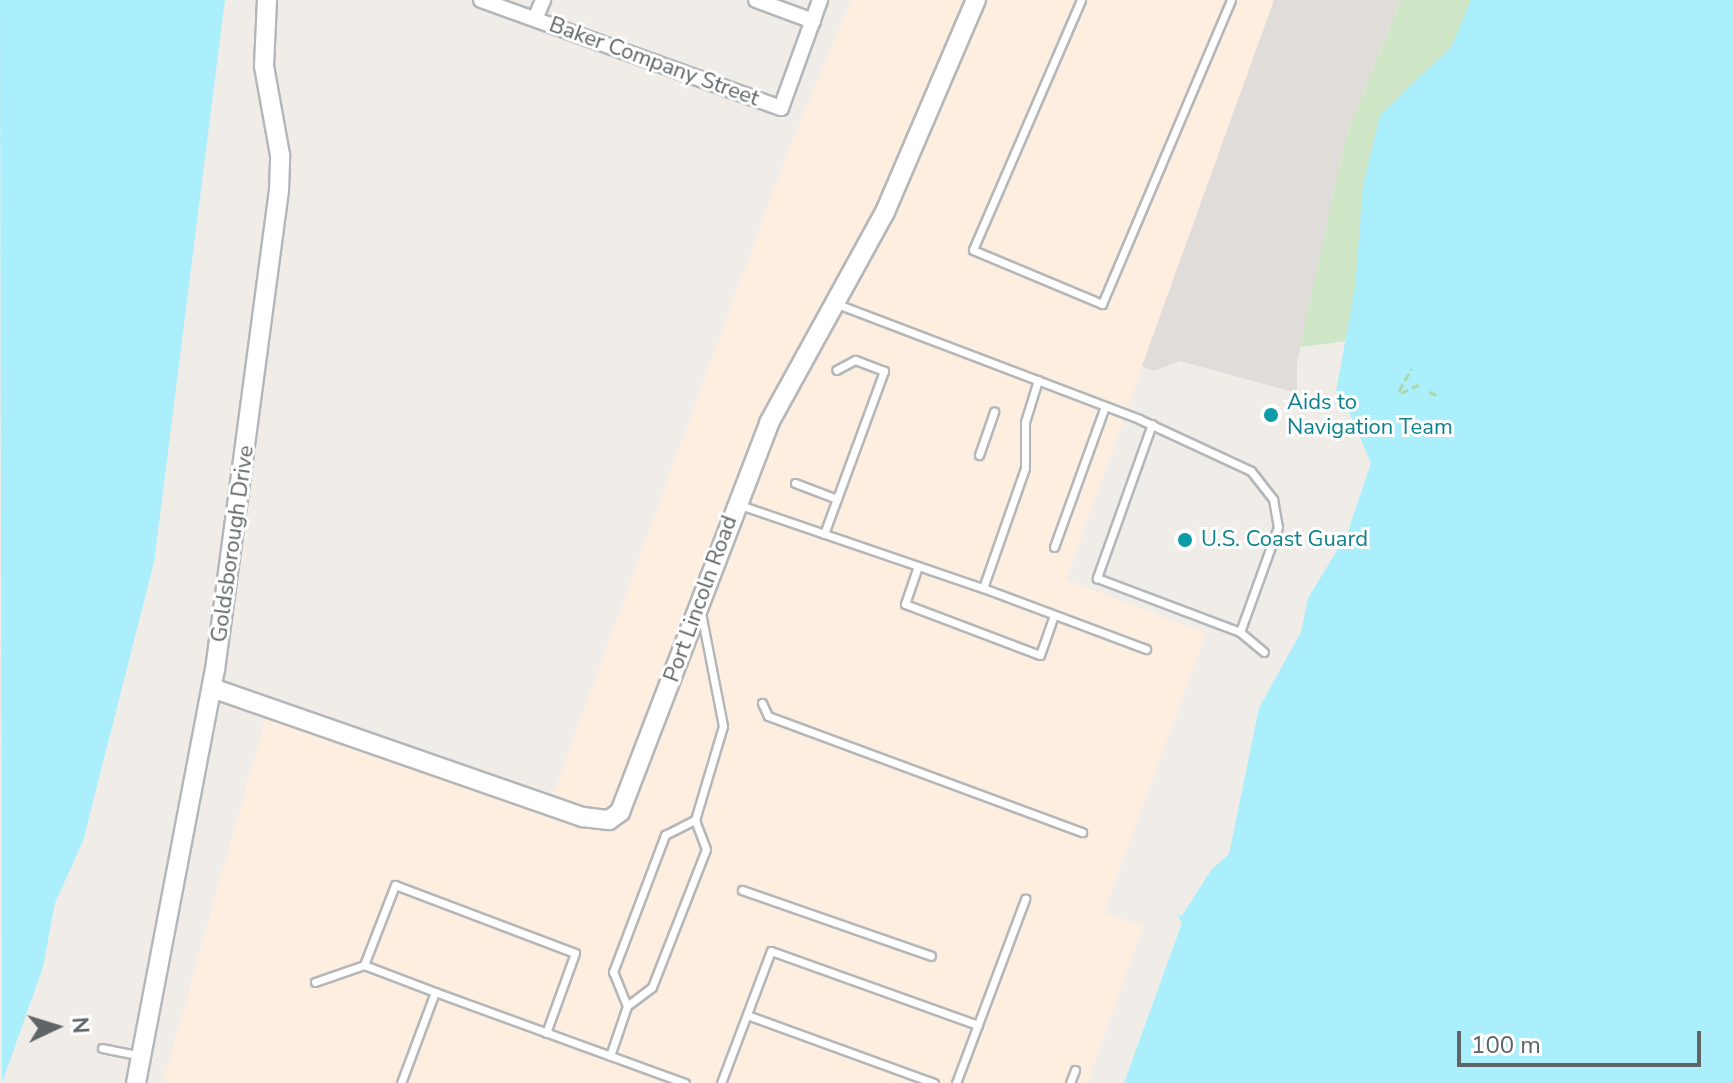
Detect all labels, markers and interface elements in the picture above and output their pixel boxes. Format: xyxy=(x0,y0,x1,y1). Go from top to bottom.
street label: Baker Company Street xyxy=(545,12,763,112)
place label: Aids to Navigation Team xyxy=(1287,389,1453,440)
marker: Aids to Navigation Team xyxy=(1262,406,1280,424)
street label: Goldsborough Drive xyxy=(206,444,260,644)
street label: Port Lincoln Road xyxy=(659,512,743,686)
place label: U.S. Coast Guard xyxy=(1201,527,1368,553)
marker: U.S. Coast Guard xyxy=(1176,531,1194,549)
north arrow xyxy=(16,987,96,1067)
scale bar xyxy=(1461,1015,1705,1065)
text: N xyxy=(64,1016,95,1035)
text: 100 m xyxy=(1471,1029,1541,1061)

